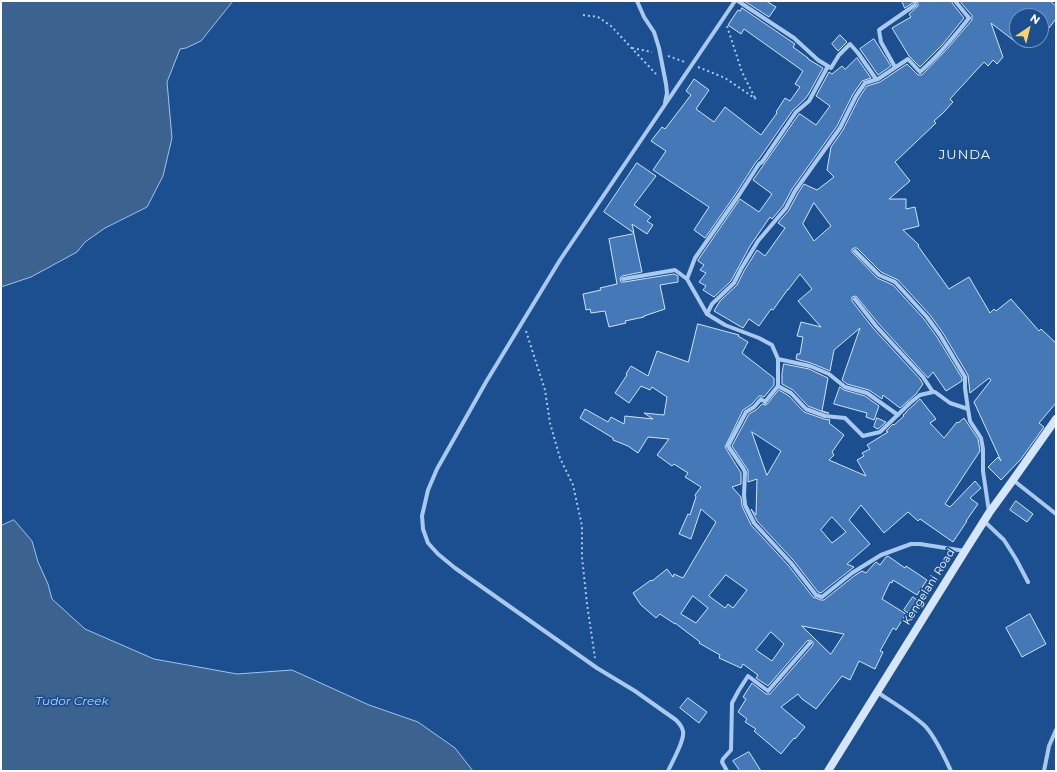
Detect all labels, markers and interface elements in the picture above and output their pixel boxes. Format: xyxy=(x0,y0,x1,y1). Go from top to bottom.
north arrow xyxy=(1009,8,1049,48)
text: N xyxy=(1028,11,1043,27)
district label: JUNDA xyxy=(939,147,991,163)
street label: Kengelani Road xyxy=(900,546,958,628)
water label: Tudor Creek xyxy=(35,694,109,708)

